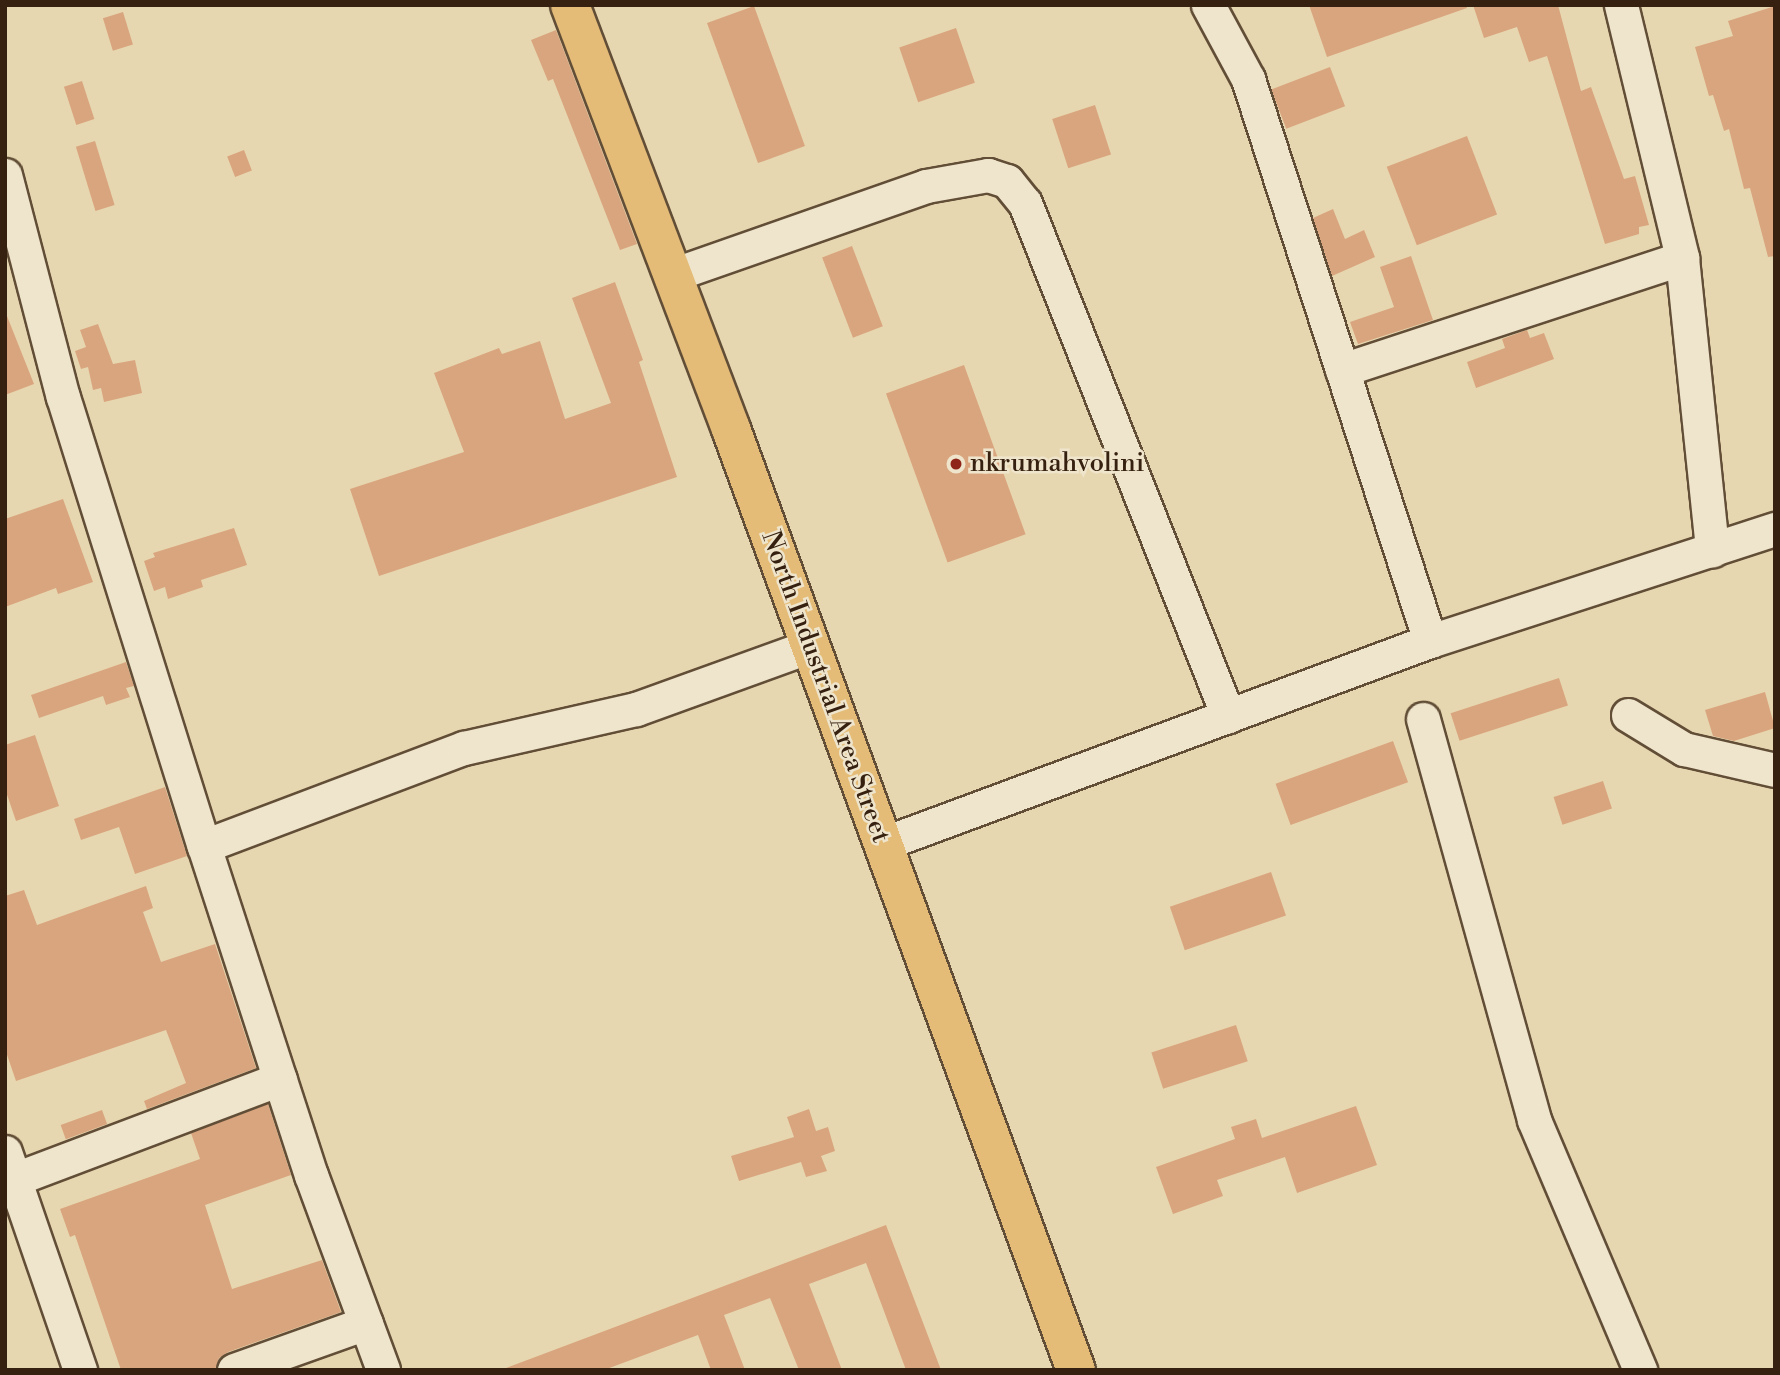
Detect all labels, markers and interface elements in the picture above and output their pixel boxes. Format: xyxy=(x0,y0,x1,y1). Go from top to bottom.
place label: nkrumahvolini xyxy=(970,448,1144,480)
marker: nkrumahvolini xyxy=(948,456,964,472)
street label: North Industrial Area Street xyxy=(754,527,896,847)

